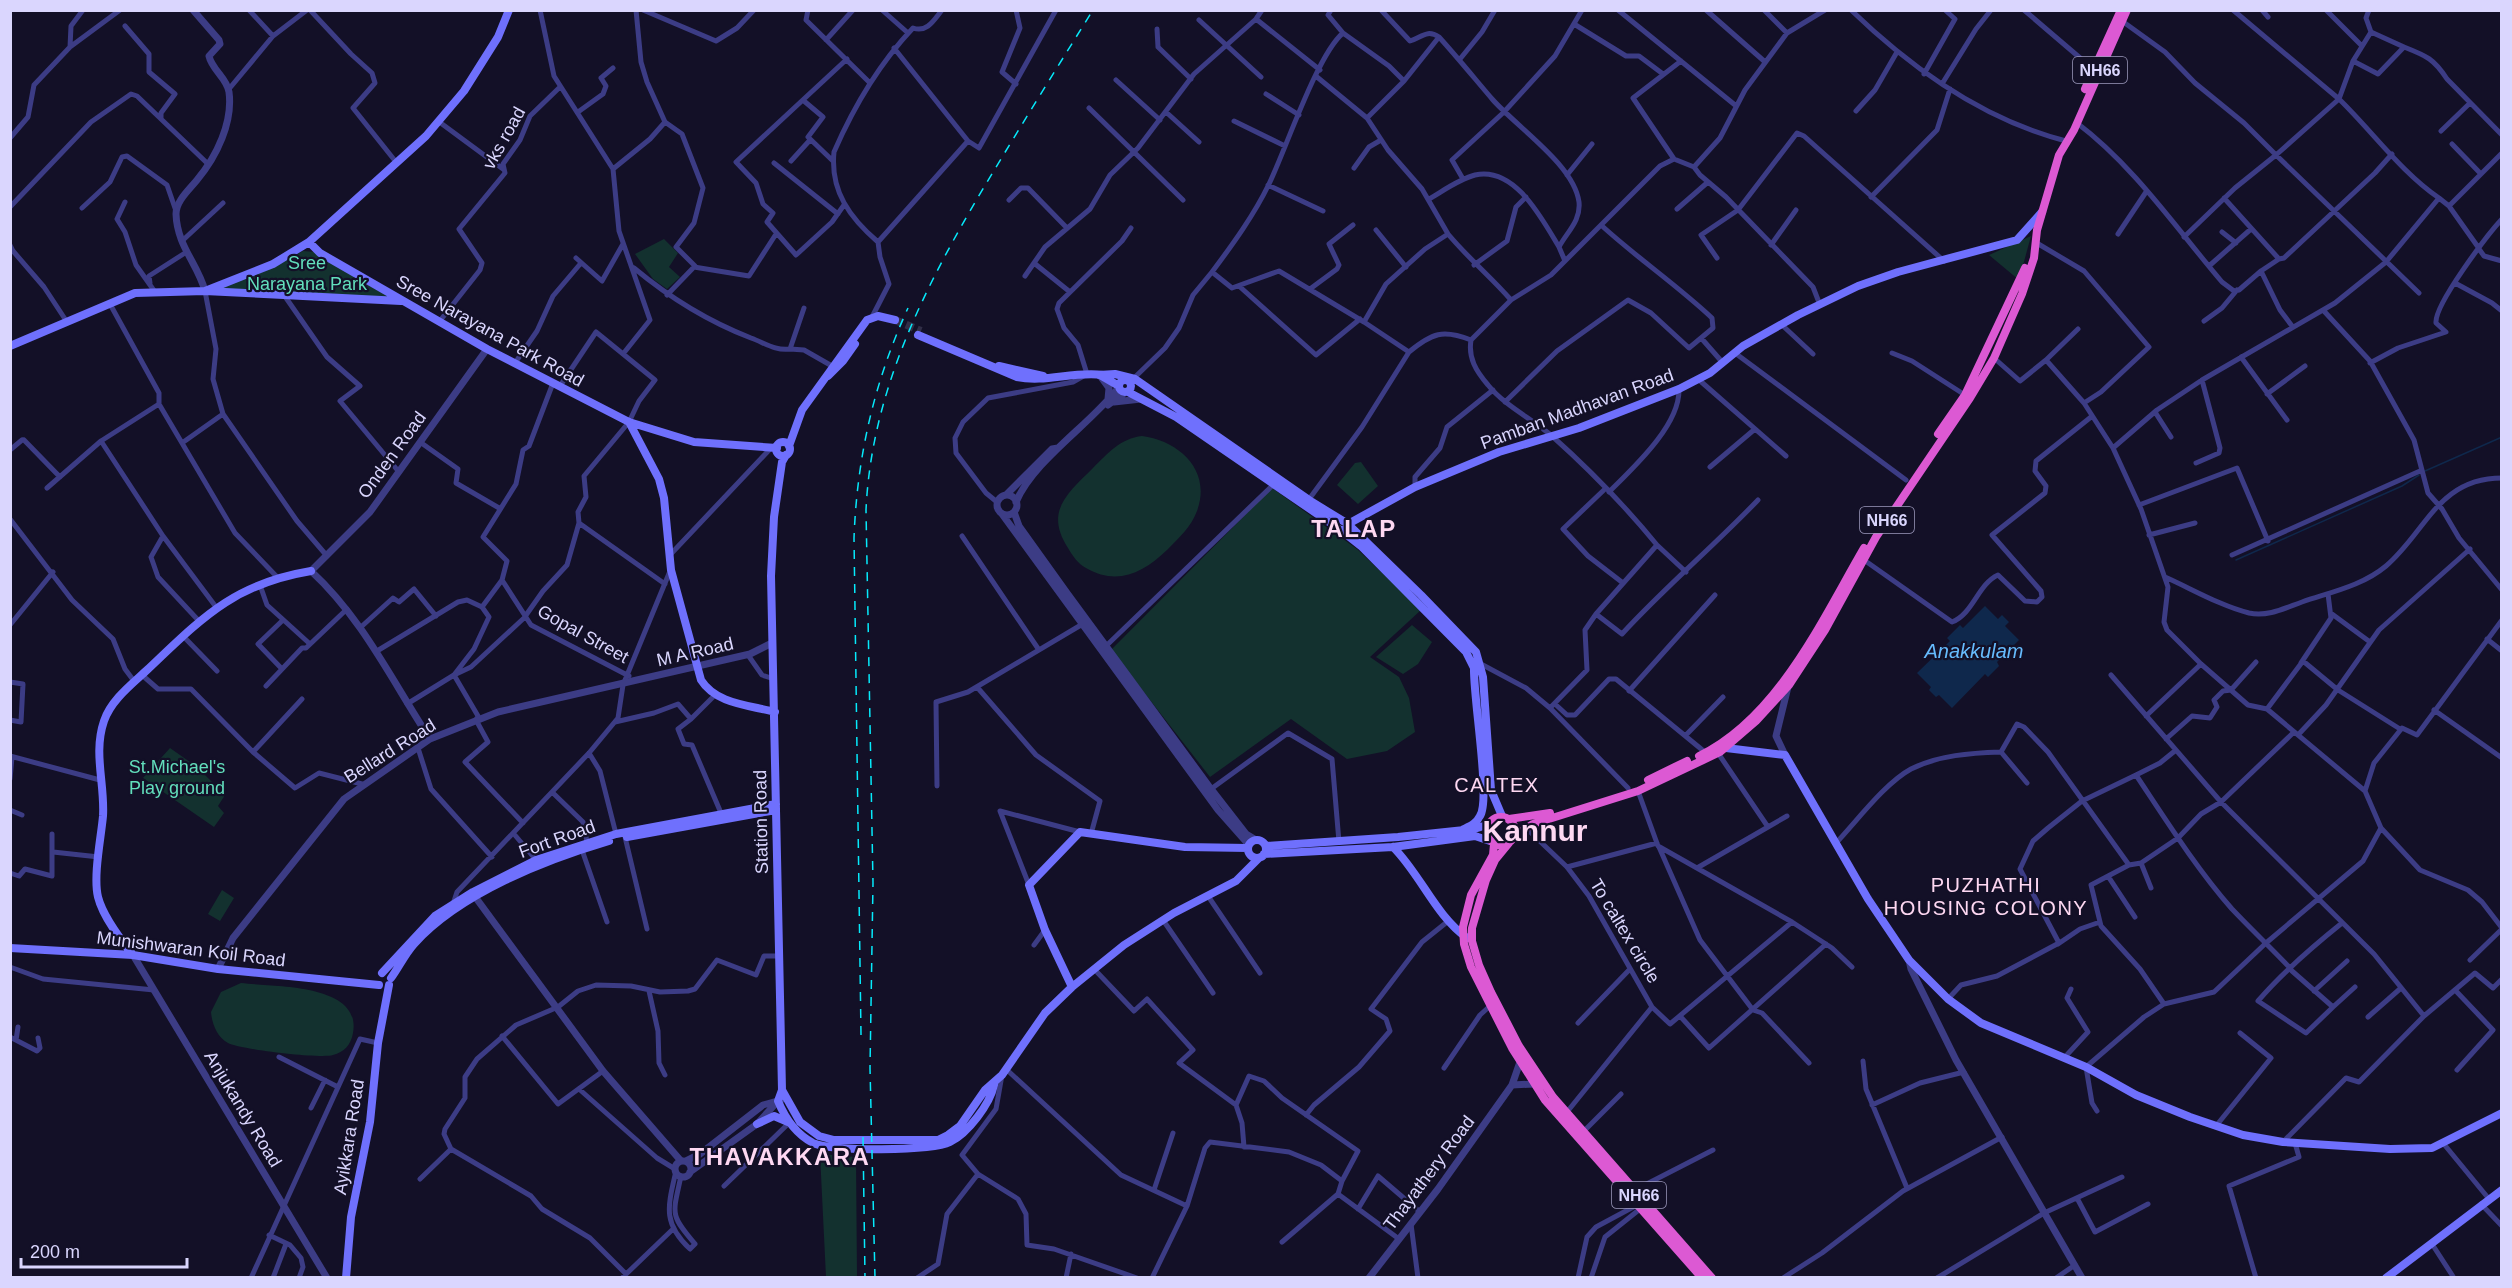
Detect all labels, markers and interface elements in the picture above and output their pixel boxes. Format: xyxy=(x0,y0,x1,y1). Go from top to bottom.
road number: NH66 xyxy=(2073,57,2127,83)
street label: vks road xyxy=(479,103,529,173)
park label: Sree Narayana Park xyxy=(247,253,368,294)
street label: Sree Narayana Park Road xyxy=(393,271,587,391)
street label: Pamban Madhavan Road xyxy=(1478,365,1676,453)
street label: Onden Road xyxy=(354,408,430,502)
road number: NH66 xyxy=(1860,507,1914,533)
district label: TALAP xyxy=(1311,515,1397,542)
street label: Gopal Street xyxy=(534,601,632,667)
street label: M A Road xyxy=(655,633,735,671)
water label: Anakkulam xyxy=(1924,640,2023,662)
street label: Bellard Road xyxy=(341,715,439,787)
park label: St.Michael's Play ground xyxy=(129,757,225,798)
street label: Station Road xyxy=(750,770,772,874)
district label: CALTEX xyxy=(1454,774,1540,796)
district label: Kannur xyxy=(1483,814,1588,847)
street label: Fort Road xyxy=(516,816,598,862)
district label: PUZHATHI HOUSING COLONY xyxy=(1884,874,2088,919)
street label: To caltex circle xyxy=(1586,875,1664,987)
street label: Munishwaran Koil Road xyxy=(95,927,287,971)
street label: Anjukandy Road xyxy=(200,1047,286,1171)
street label: Ayikkara Road xyxy=(330,1078,368,1196)
street label: Thayathery Road xyxy=(1379,1112,1479,1234)
district label: THAVAKKARA xyxy=(690,1143,870,1170)
road number: NH66 xyxy=(1612,1182,1666,1208)
scale bar xyxy=(21,1231,188,1269)
text: 200 m xyxy=(30,1242,80,1262)

